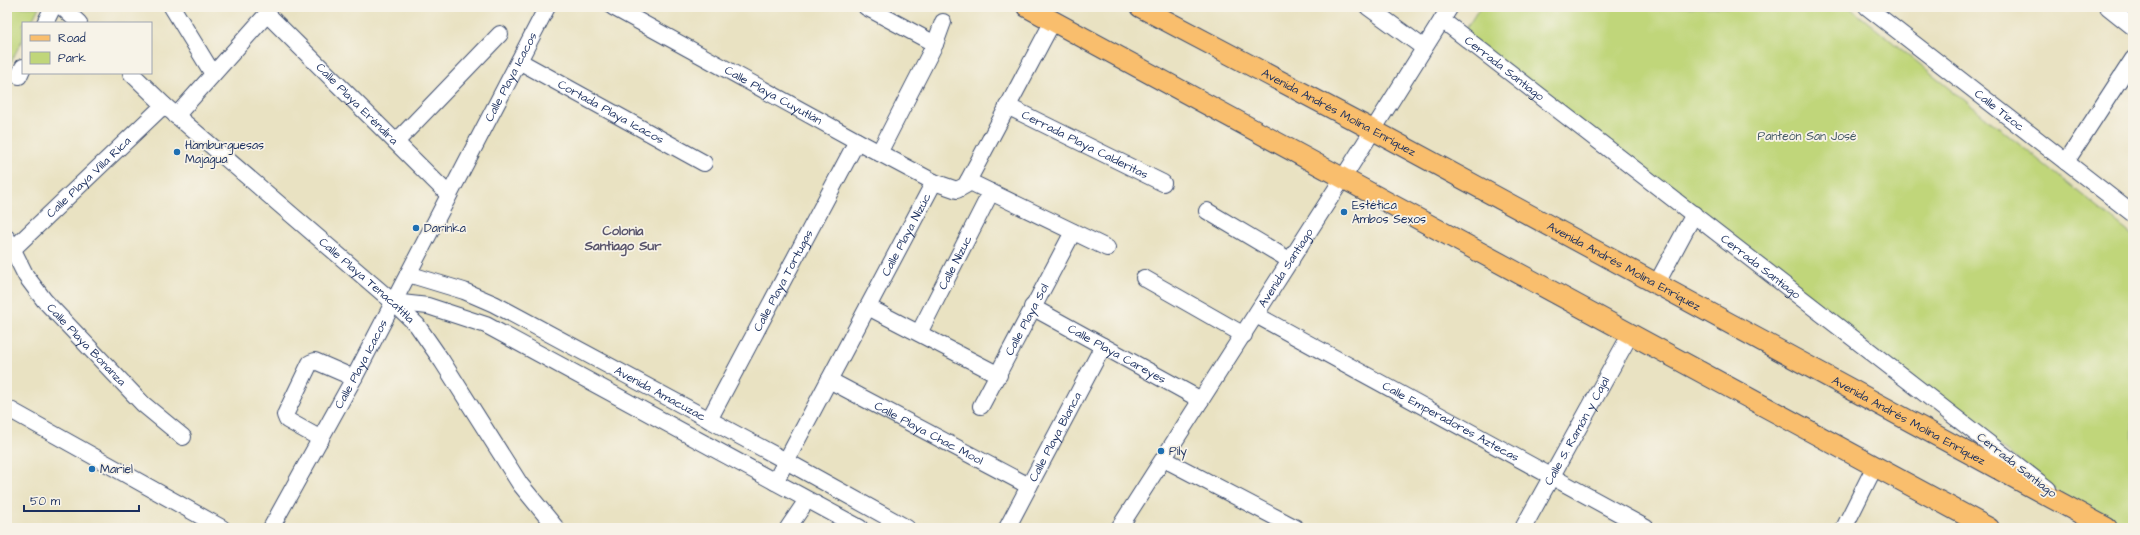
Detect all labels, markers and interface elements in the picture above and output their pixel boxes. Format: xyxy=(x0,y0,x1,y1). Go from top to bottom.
legend xyxy=(22,22,152,74)
street label: Calle Playa Icacos xyxy=(481,29,541,125)
text: Road xyxy=(58,30,86,47)
street label: Cerrada Santiago xyxy=(1461,32,1548,105)
text: Park xyxy=(58,50,86,67)
street label: Calle Playa Eréndira xyxy=(312,59,402,149)
street label: Calle Playa Cuyutlán xyxy=(721,62,825,129)
street label: Avenida Andrés Molina Enríquez xyxy=(1258,65,1419,161)
street label: Cortada Playa Icacos xyxy=(554,76,667,148)
street label: Calle Tizoc xyxy=(1971,86,2028,136)
street label: Cerrada Playa Calderitas xyxy=(1019,107,1151,183)
park label: Panteón San José xyxy=(1758,128,1857,145)
street label: Calle Playa Villa Rica xyxy=(43,133,135,222)
place label: Hamburguesas Majagua xyxy=(185,137,264,169)
marker: Hamburguesas Majagua xyxy=(172,147,182,157)
street label: Calle Playa Nizúc xyxy=(878,190,936,279)
place label: Estética Ambos Sexos xyxy=(1352,197,1426,228)
marker: Estética Ambos Sexos xyxy=(1339,207,1349,217)
street label: Avenida Andrés Molina Enríquez xyxy=(1544,218,1704,315)
place label: Darinka xyxy=(424,220,466,237)
district label: Colonia Santiago Sur xyxy=(584,222,662,257)
marker: Darinka xyxy=(411,223,421,233)
street label: Avenida Santiago xyxy=(1254,225,1318,311)
street label: Calle Playa Tortugas xyxy=(749,227,817,335)
street label: Cerrada Santiago xyxy=(1717,231,1804,304)
street label: Calle Nizuc xyxy=(934,233,976,293)
street label: Calle Playa Tenacatitla xyxy=(315,234,418,327)
street label: Calle Playa Sol xyxy=(1001,281,1053,359)
street label: Calle Playa Bonanza xyxy=(43,300,130,390)
street label: Calle Playa Icacos xyxy=(331,317,392,412)
street label: Calle Playa Careyes xyxy=(1065,320,1169,388)
street label: Avenida Amacuzac xyxy=(611,362,709,426)
street label: Avenida Andrés Molina Enríquez xyxy=(1829,372,1989,470)
street label: Calle S. Ramón y Cajal xyxy=(1540,374,1614,488)
street label: Calle Emperadores Aztecas xyxy=(1379,378,1522,466)
street label: Calle Playa Blanca xyxy=(1025,389,1086,485)
street label: Calle Playa Chac Mool xyxy=(871,397,986,469)
street label: Cerrada Santiago xyxy=(1973,429,2060,503)
place label: Pily xyxy=(1169,443,1187,461)
marker: Pily xyxy=(1156,446,1166,456)
place label: Mariel xyxy=(100,461,133,478)
marker: Mariel xyxy=(87,464,97,474)
scale bar xyxy=(24,487,139,513)
text: 50 m xyxy=(30,493,61,510)

